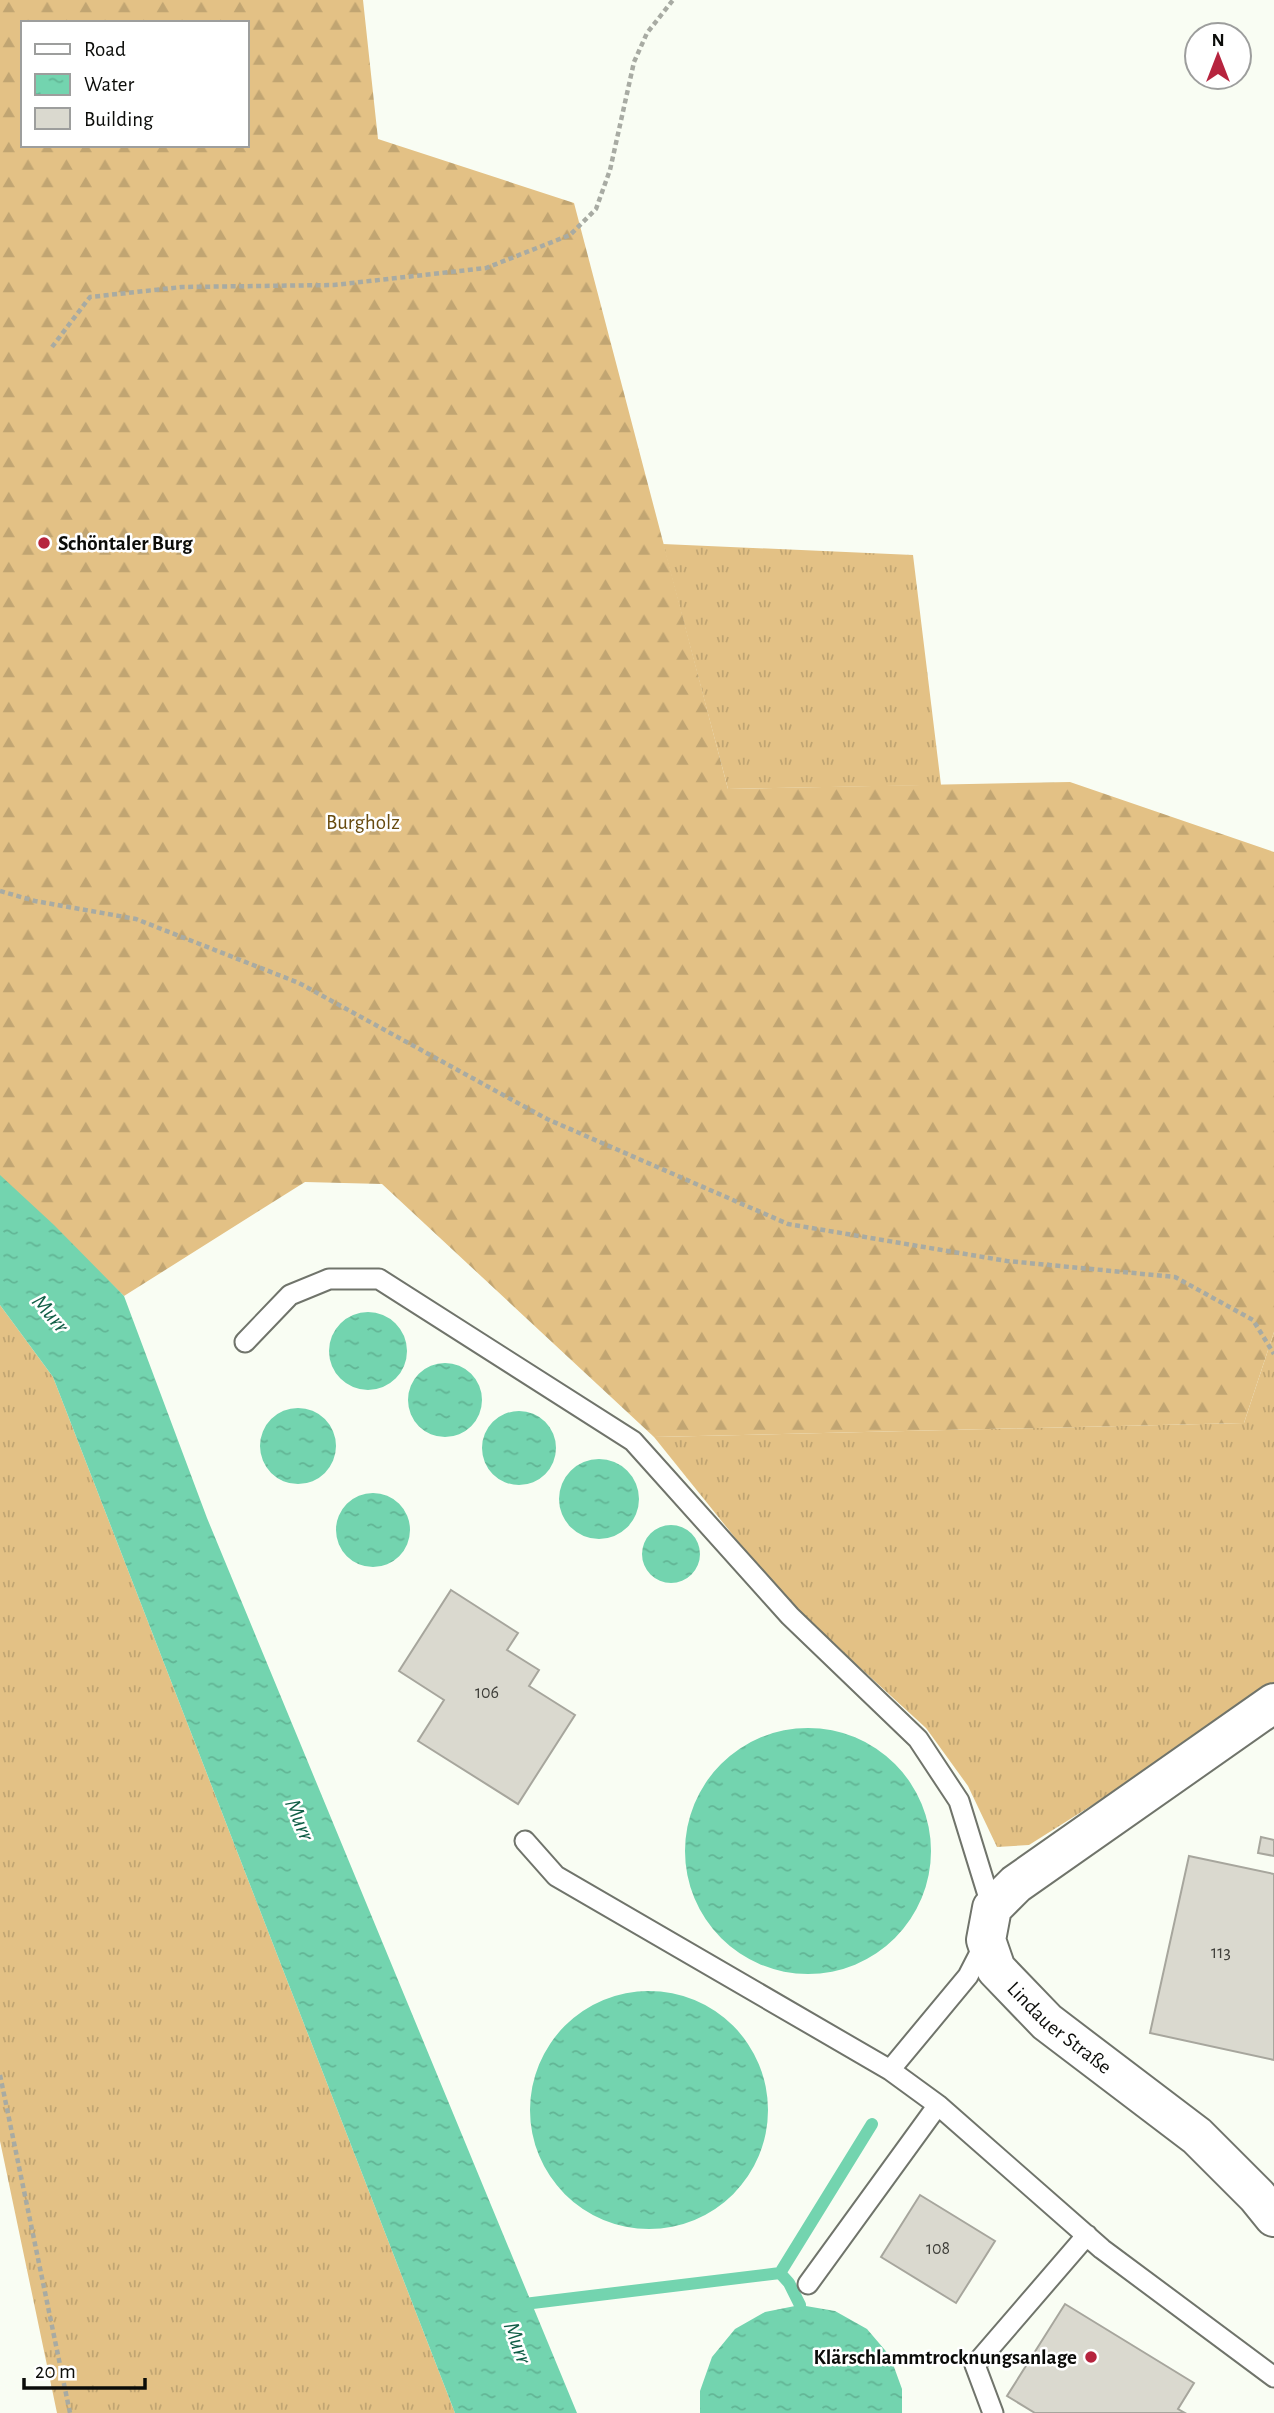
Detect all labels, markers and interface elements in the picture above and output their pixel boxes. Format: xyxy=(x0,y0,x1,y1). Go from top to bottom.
legend xyxy=(21,21,248,147)
north arrow xyxy=(1183,21,1253,91)
text: N xyxy=(1211,31,1225,50)
text: Road xyxy=(84,39,126,60)
text: Water xyxy=(84,74,134,95)
text: Building xyxy=(84,109,154,130)
place label: Schöntaler Burg xyxy=(58,533,193,554)
marker: Schöntaler Burg xyxy=(36,535,52,551)
park label: Burgholz xyxy=(326,812,400,833)
water label: Murr xyxy=(27,1290,73,1338)
house number: 106 xyxy=(475,1684,499,1702)
water label: Murr xyxy=(280,1796,318,1845)
house number: 113 xyxy=(1211,1944,1231,1962)
street label: Lindauer Straße xyxy=(1003,1977,1116,2078)
house number: 108 xyxy=(926,2240,950,2258)
water label: Murr xyxy=(499,2319,535,2367)
scale bar xyxy=(24,2346,145,2390)
place label: Klärschlammtrocknungsanlage xyxy=(814,2347,1077,2368)
marker: Klärschlammtrocknungsanlage xyxy=(1083,2349,1099,2365)
text: 20 m xyxy=(35,2361,76,2382)

